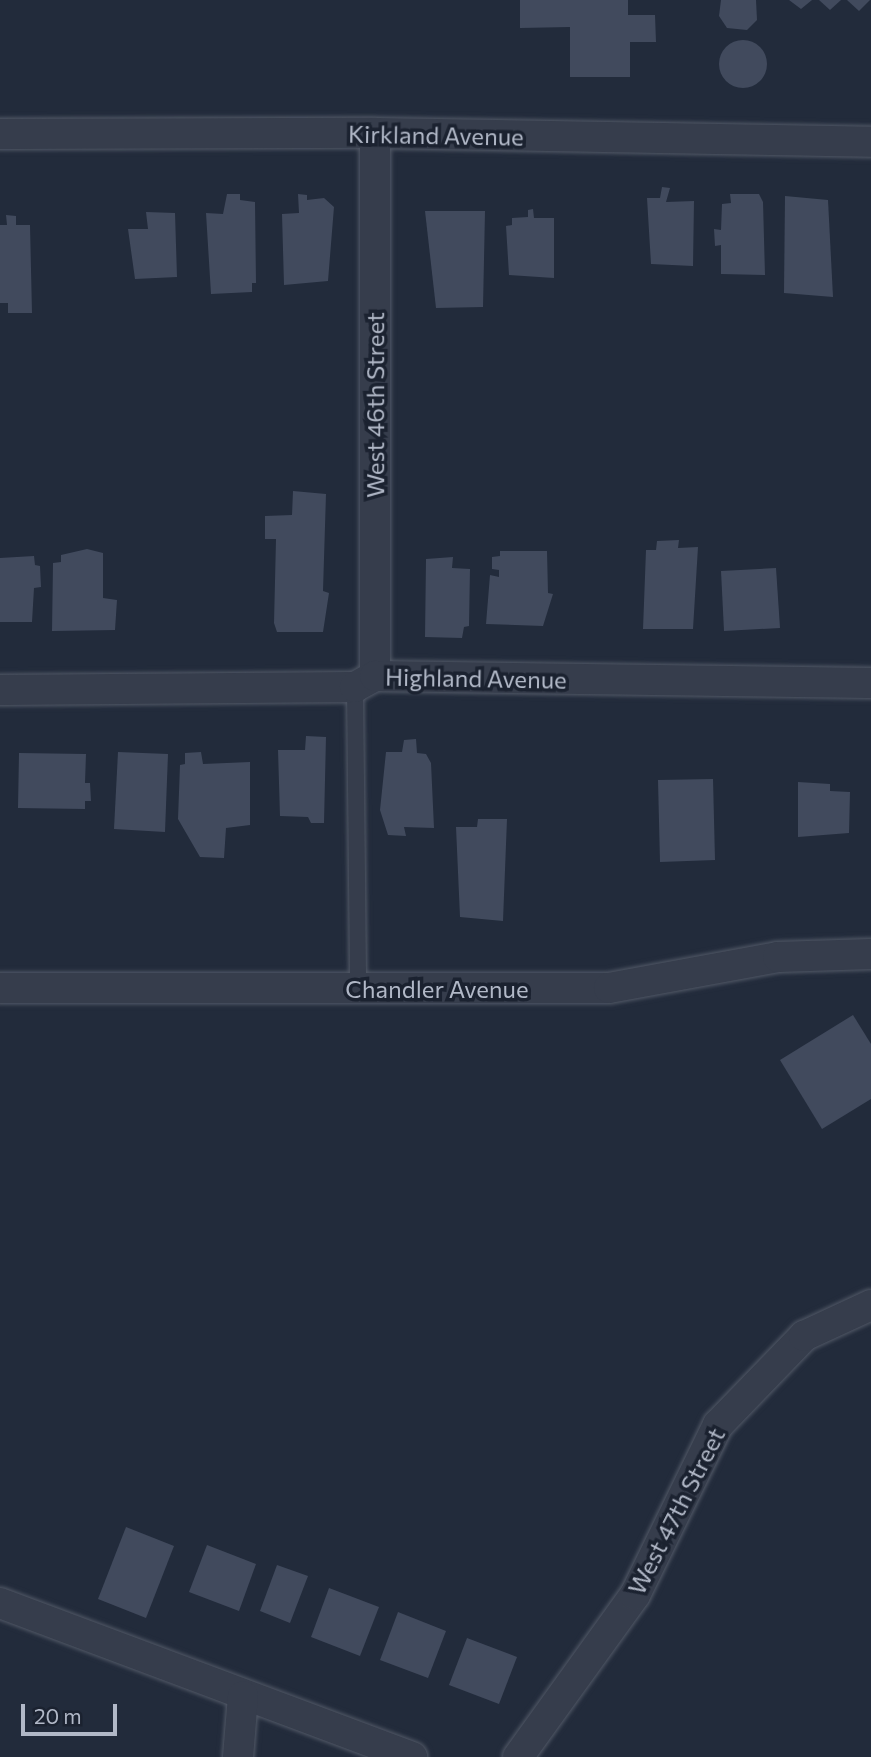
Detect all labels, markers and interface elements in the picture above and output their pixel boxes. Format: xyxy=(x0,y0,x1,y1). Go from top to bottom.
street label: Kirkland Avenue xyxy=(348,119,524,151)
street label: West 46th Street xyxy=(361,312,389,498)
street label: Highland Avenue xyxy=(385,662,567,694)
street label: Chandler Avenue xyxy=(345,975,529,1003)
street label: West 47th Street xyxy=(622,1423,730,1599)
scale bar xyxy=(24,1690,121,1734)
text: 20 m xyxy=(34,1703,82,1728)

